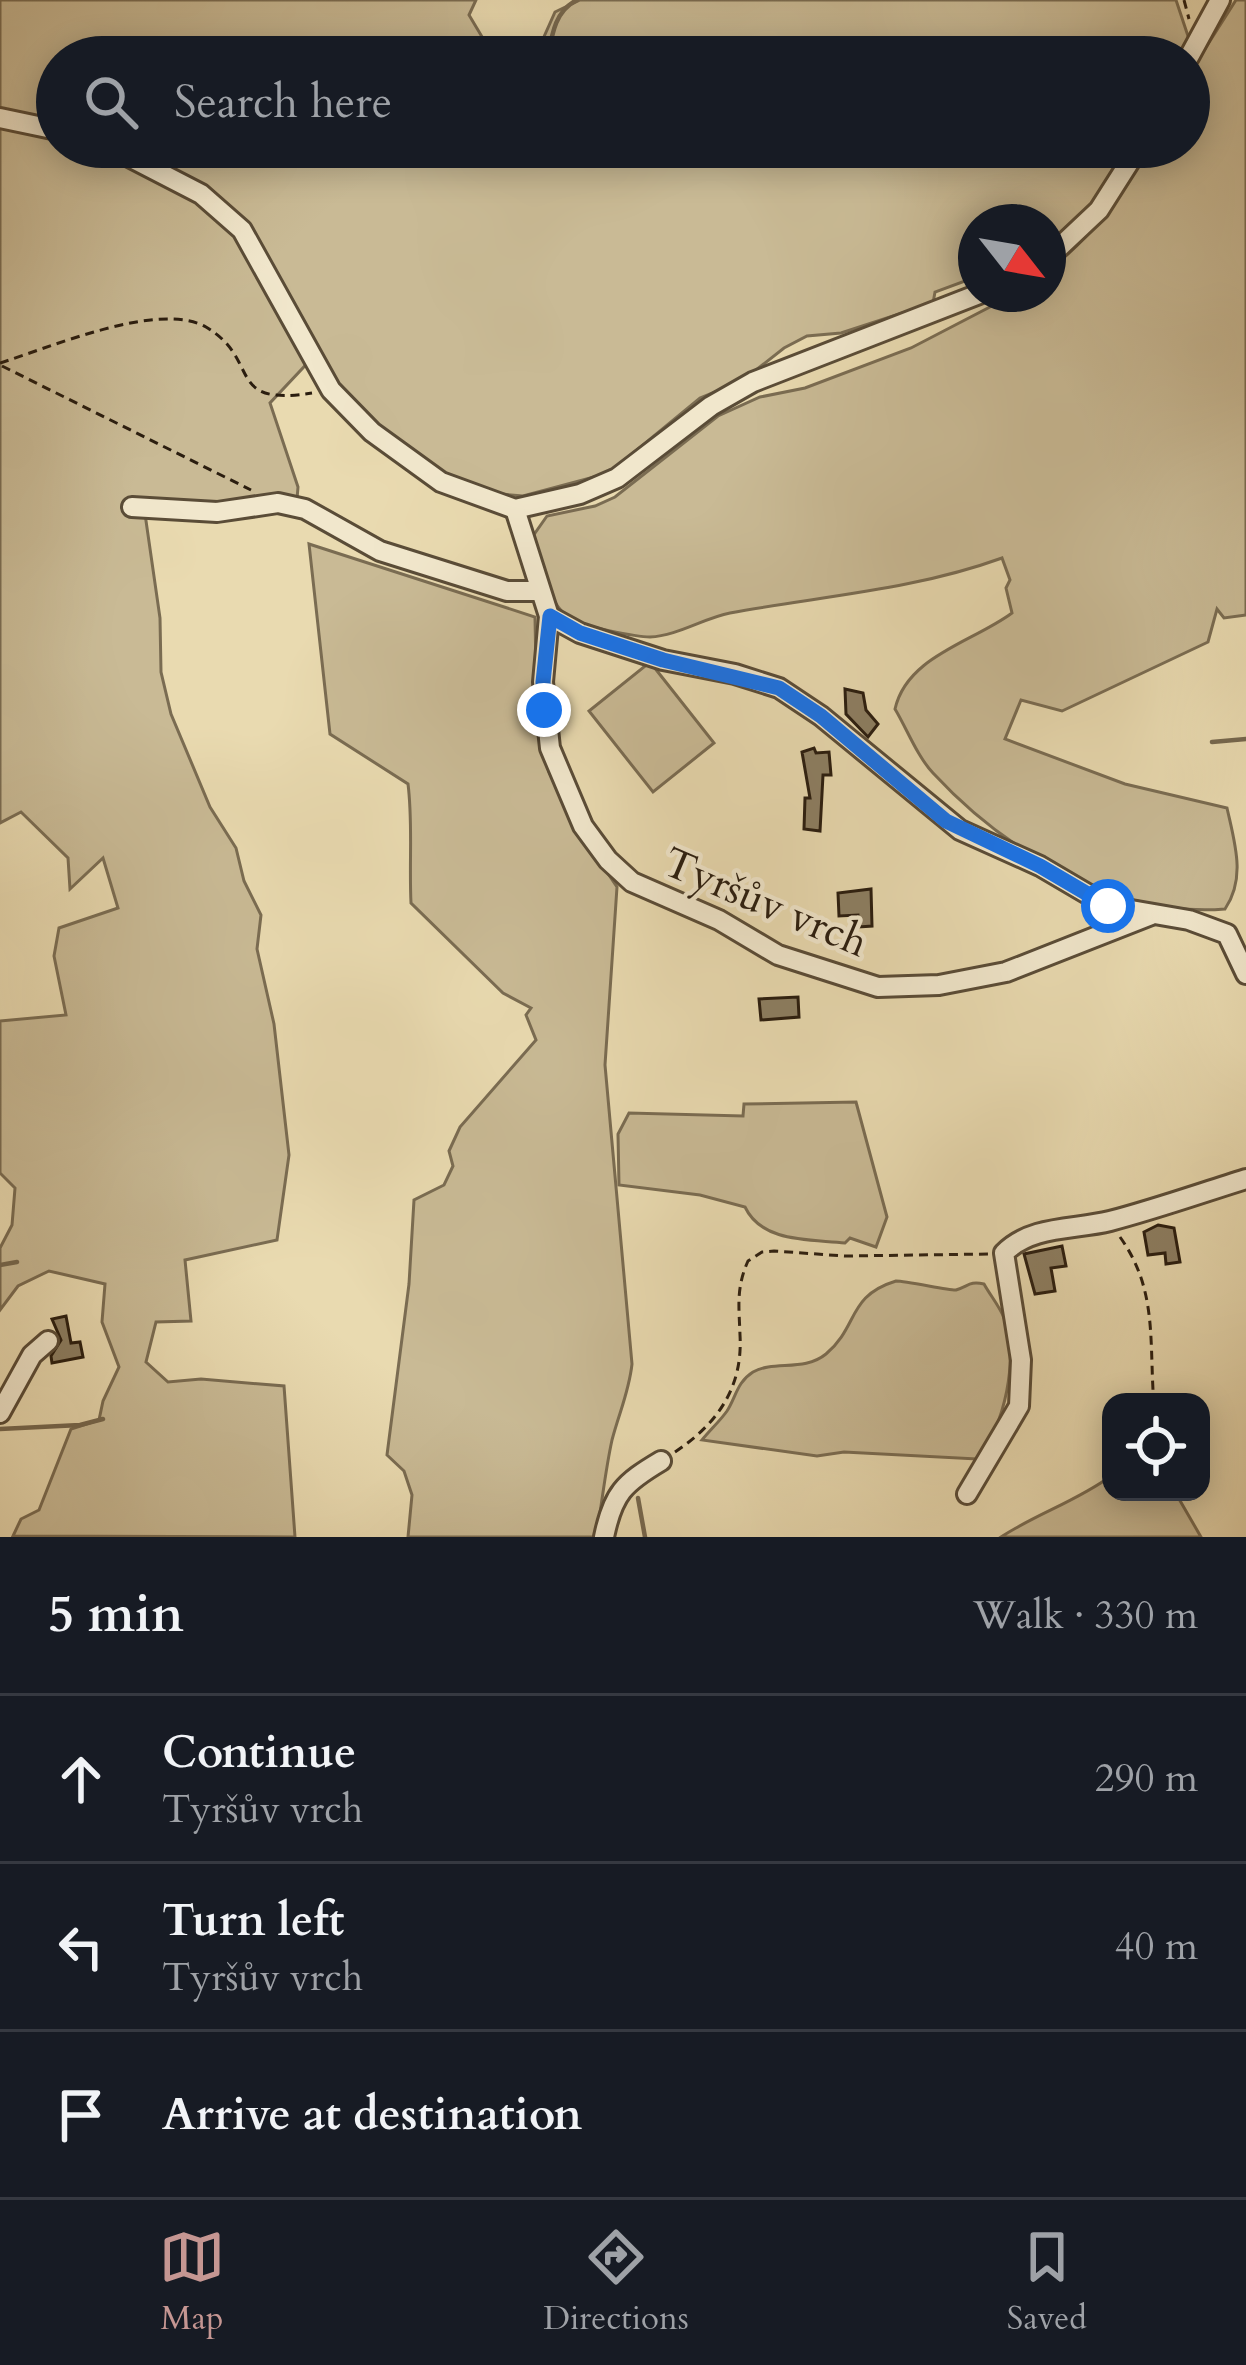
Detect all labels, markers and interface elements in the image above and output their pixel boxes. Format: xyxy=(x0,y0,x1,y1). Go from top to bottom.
search box xyxy=(36,36,1210,168)
icon: search xyxy=(78,69,144,135)
text: Search here xyxy=(174,72,392,133)
north arrow xyxy=(958,204,1066,312)
route end xyxy=(517,683,571,737)
street label: Tyršův vrch xyxy=(655,834,876,971)
route start xyxy=(1081,879,1135,933)
map controls xyxy=(1102,1393,1210,1501)
button: locate xyxy=(1102,1393,1210,1501)
text: 5 min xyxy=(48,1580,184,1650)
text: Walk · 330 m xyxy=(973,1589,1198,1642)
text: Continue xyxy=(162,1722,356,1783)
icon: ahead xyxy=(48,1746,114,1812)
text: 290 m xyxy=(1095,1752,1198,1805)
text: Tyršův vrch xyxy=(162,1783,363,1836)
text: Turn left xyxy=(162,1890,344,1951)
icon: left xyxy=(48,1914,114,1980)
text: 40 m xyxy=(1115,1920,1198,1973)
text: Tyršův vrch xyxy=(162,1951,363,2004)
icon: arrive xyxy=(48,2082,114,2148)
text: Arrive at destination xyxy=(162,2084,582,2145)
tab: Map xyxy=(159,2224,225,2341)
tab: Directions xyxy=(543,2224,689,2341)
tab: Saved xyxy=(1007,2224,1087,2341)

